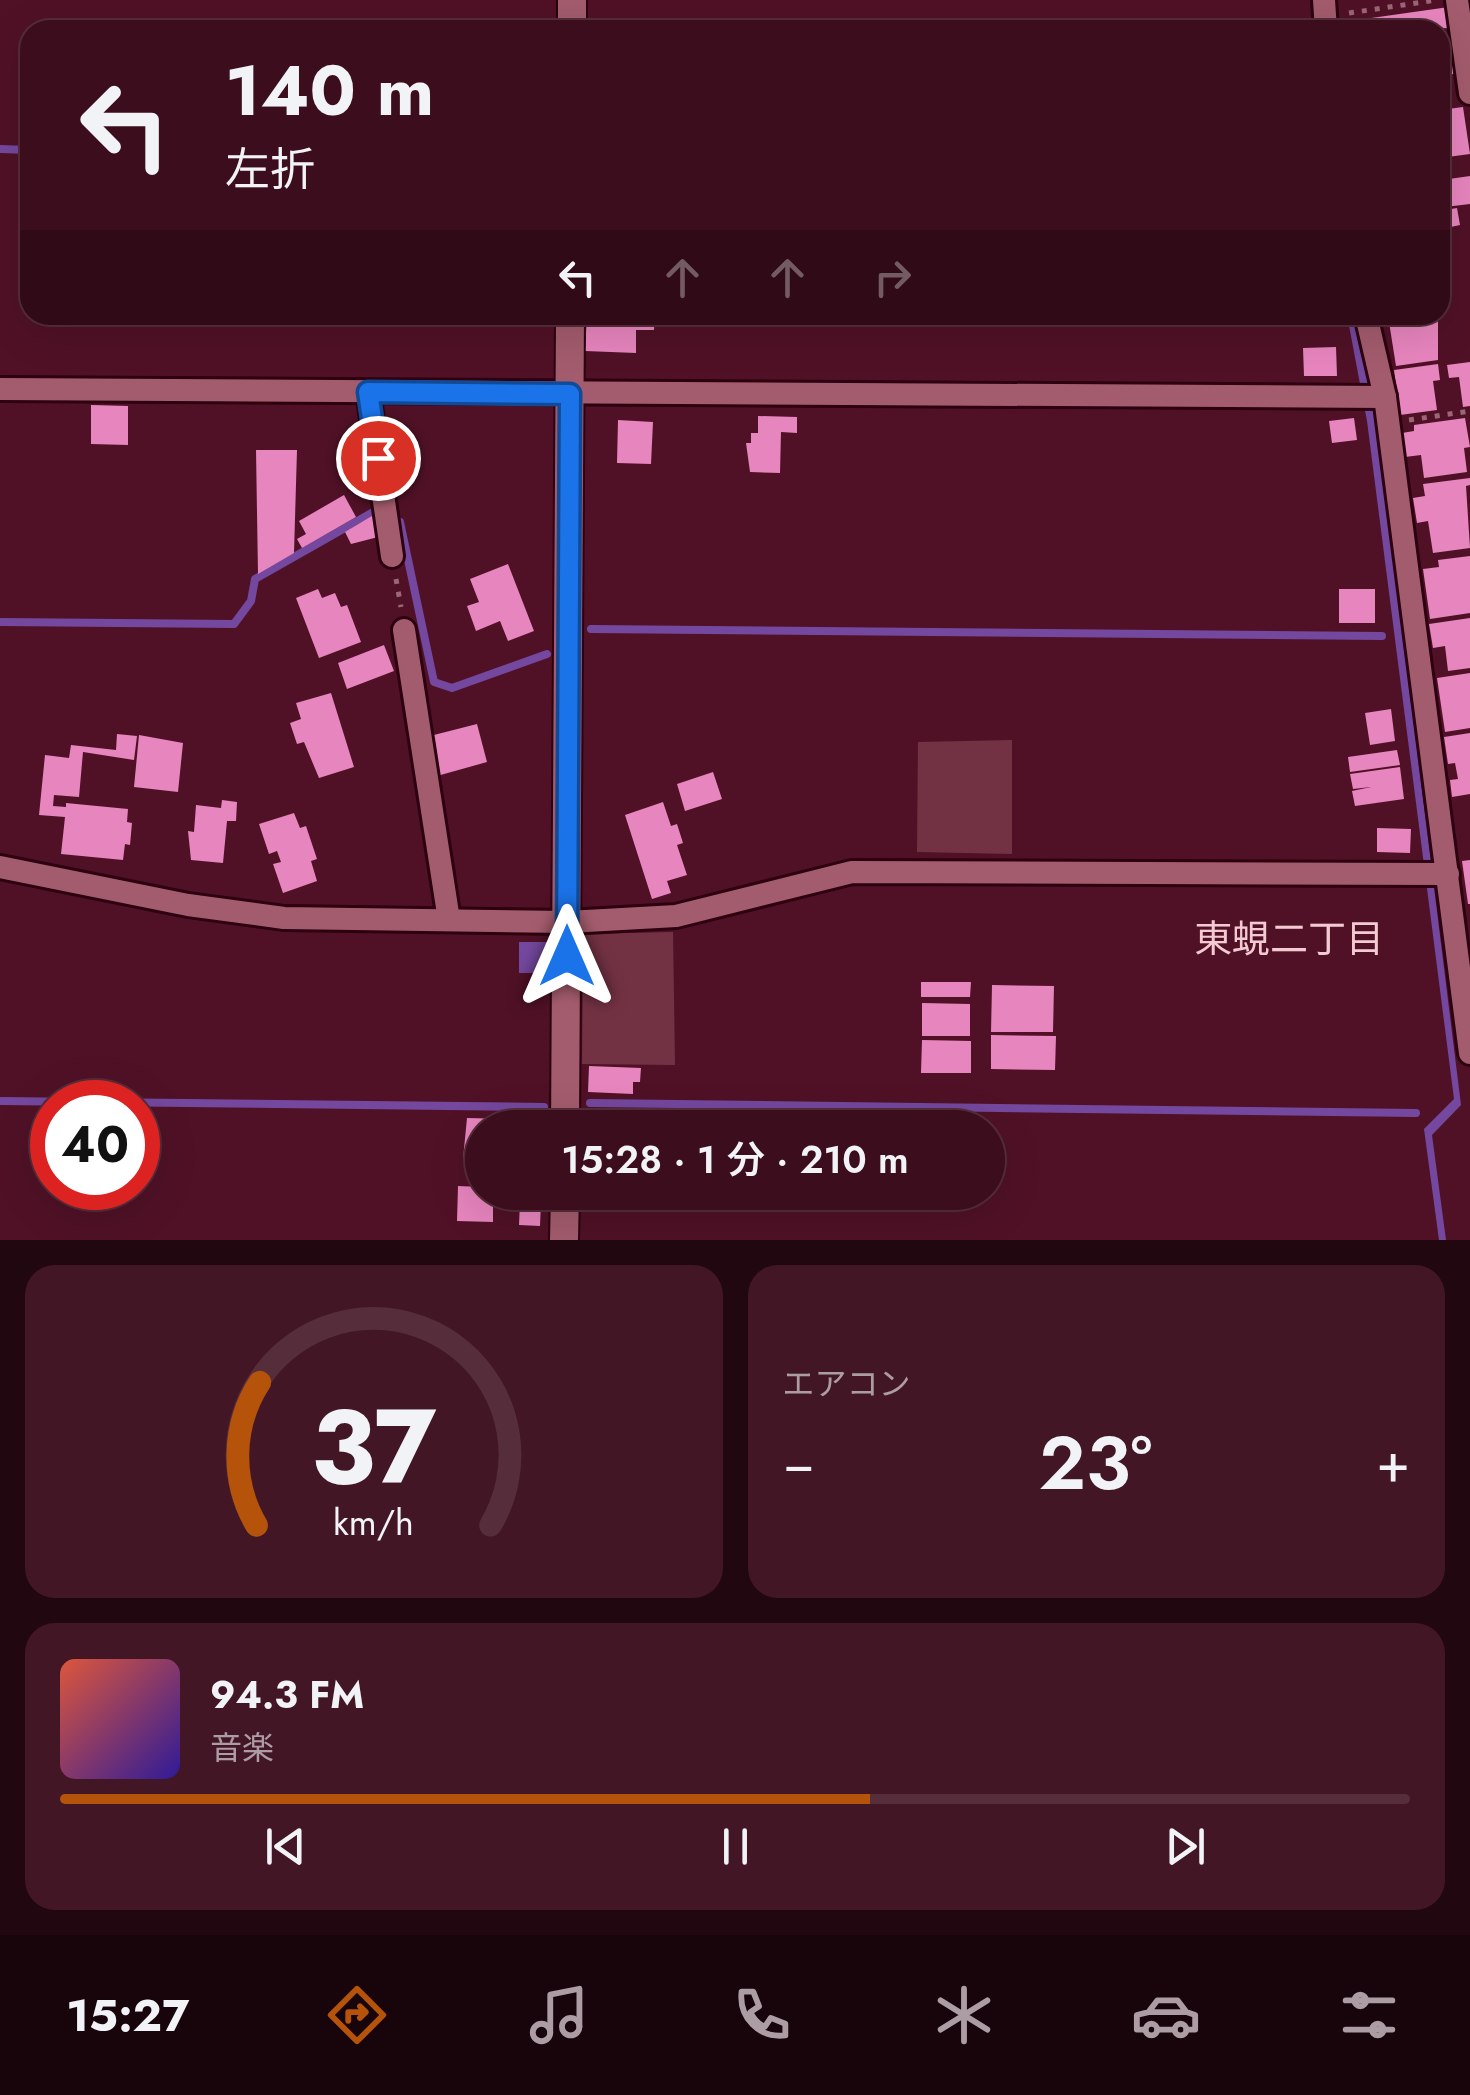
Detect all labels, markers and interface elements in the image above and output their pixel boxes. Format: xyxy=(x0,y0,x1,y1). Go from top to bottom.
text: 140 m xyxy=(225,40,434,141)
icon: left xyxy=(60,60,190,190)
text: 左折 xyxy=(225,137,315,202)
icon: left xyxy=(550,250,605,305)
icon: ahead xyxy=(655,250,710,305)
icon: ahead xyxy=(760,250,815,305)
icon: right xyxy=(865,250,920,305)
pin xyxy=(336,416,421,501)
icon: arrive xyxy=(351,431,406,486)
position arrow xyxy=(515,904,619,1008)
district label: 東蜆二丁目 xyxy=(1194,911,1384,966)
speed limit sign: 40 xyxy=(30,1080,160,1210)
text: 15:28 · 1 分 · 210 m xyxy=(561,1132,909,1187)
text: エアコン xyxy=(783,1361,911,1407)
text: 37 xyxy=(311,1372,437,1522)
text: 23° xyxy=(1039,1409,1152,1517)
text: − xyxy=(783,1423,815,1503)
text: + xyxy=(1376,1423,1410,1503)
text: km/h xyxy=(333,1497,414,1548)
text: 94.3 FM xyxy=(210,1667,364,1722)
text: 音楽 xyxy=(210,1725,274,1771)
icon: previous xyxy=(258,1819,313,1874)
icon: pause xyxy=(708,1819,763,1874)
icon: next xyxy=(1158,1819,1213,1874)
icon: directions xyxy=(322,1980,392,2050)
icon: music xyxy=(524,1980,594,2050)
icon: phone xyxy=(727,1980,797,2050)
icon: climate xyxy=(929,1980,999,2050)
icon: car xyxy=(1131,1980,1201,2050)
icon: filters xyxy=(1334,1980,1404,2050)
text: 15:27 xyxy=(66,1983,189,2048)

